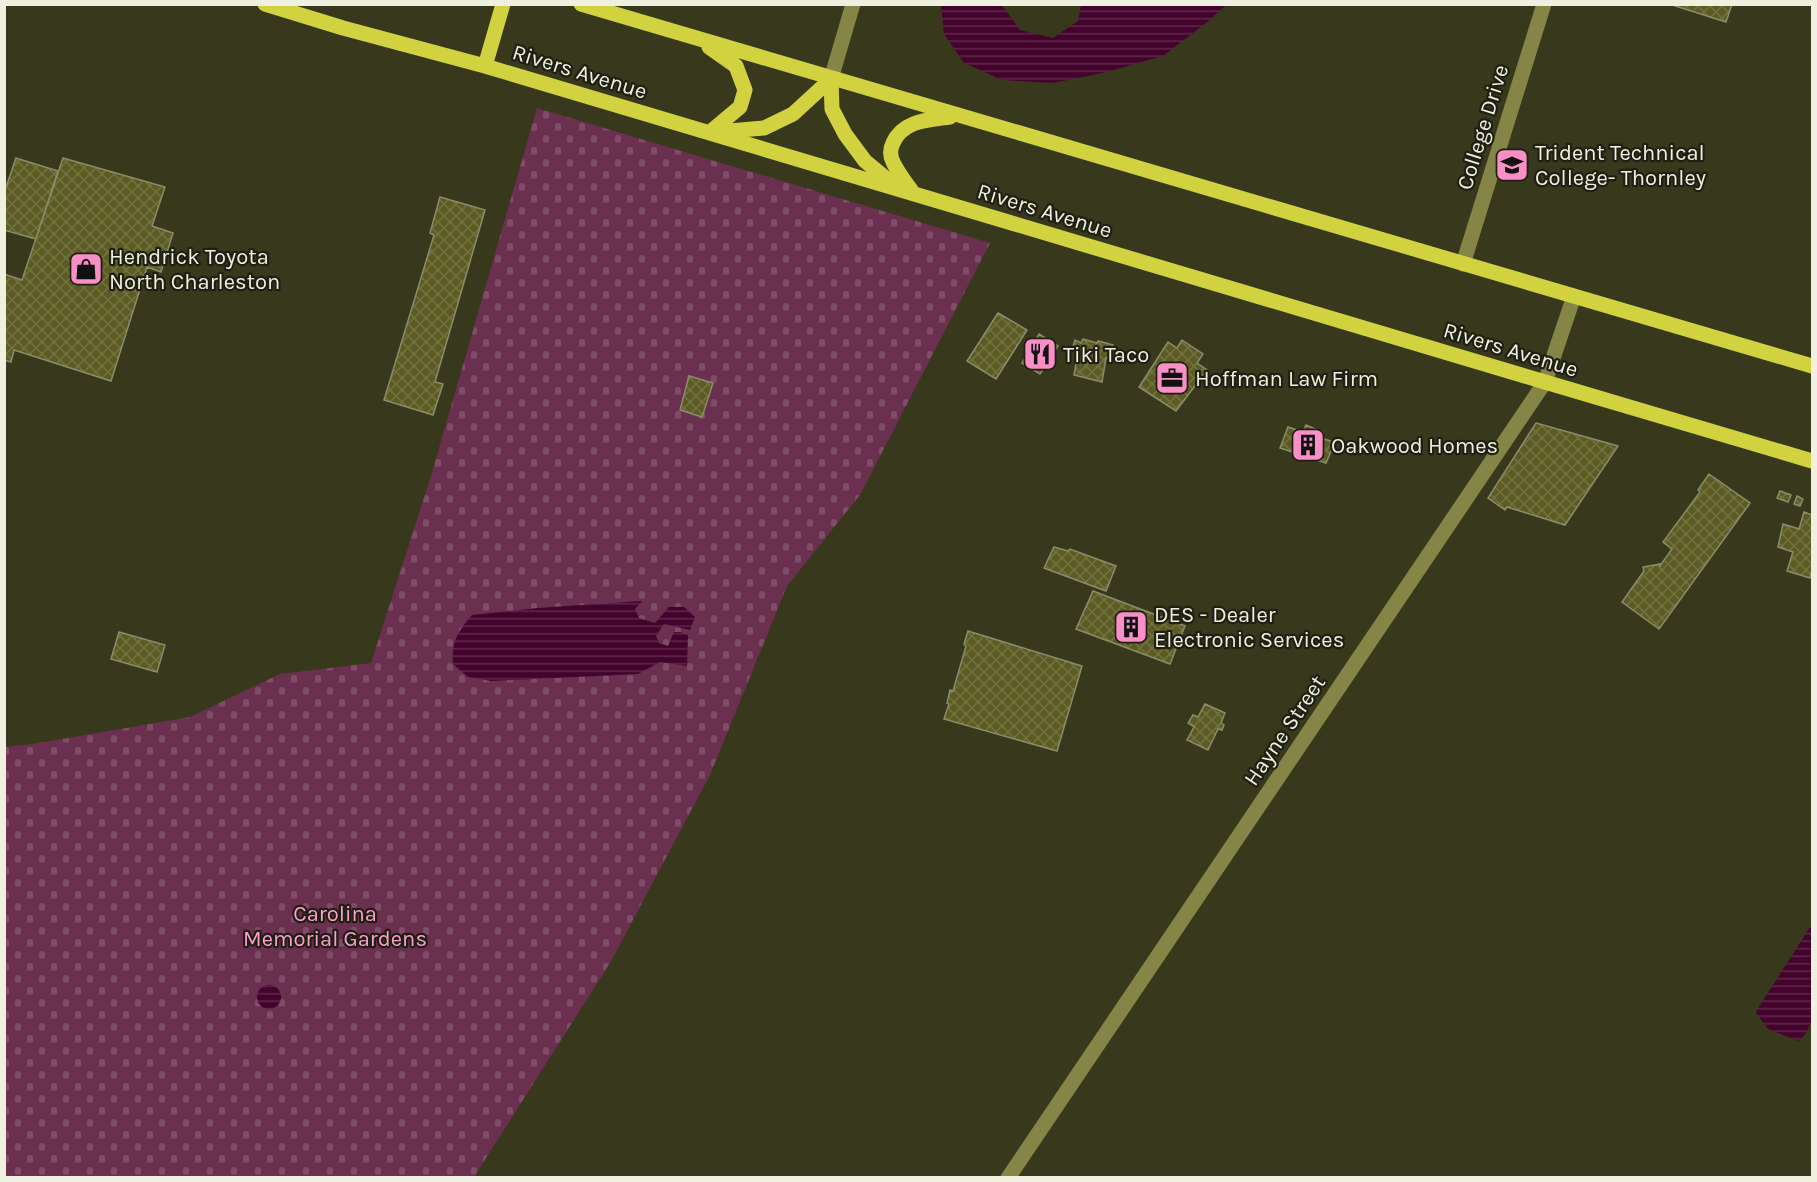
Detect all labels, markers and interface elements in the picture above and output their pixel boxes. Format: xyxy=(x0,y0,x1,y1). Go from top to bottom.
street label: Rivers Avenue xyxy=(509,39,650,105)
street label: College Drive xyxy=(1452,62,1514,193)
place label: Trident Technical College- Thornley xyxy=(1535,140,1706,191)
school or university icon: Trident Technical College- Thornley xyxy=(1494,147,1530,183)
street label: Rivers Avenue xyxy=(974,178,1115,244)
place label: Hendrick Toyota North Charleston xyxy=(109,244,280,295)
shop icon: Hendrick Toyota North Charleston xyxy=(68,251,104,287)
street label: Rivers Avenue xyxy=(1440,317,1581,383)
restaurant icon: Tiki Taco xyxy=(1022,336,1058,372)
place label: Tiki Taco xyxy=(1063,342,1149,368)
office icon: Hoffman Law Firm xyxy=(1154,360,1190,396)
place label: Hoffman Law Firm xyxy=(1195,366,1378,392)
building icon: Oakwood Homes xyxy=(1290,427,1326,463)
place label: Oakwood Homes xyxy=(1331,433,1498,459)
place label: DES - Dealer Electronic Services xyxy=(1154,602,1344,653)
building icon: DES - Dealer Electronic Services xyxy=(1113,609,1149,645)
street label: Hayne Street xyxy=(1238,671,1331,791)
park label: Carolina Memorial Gardens xyxy=(243,901,427,952)

